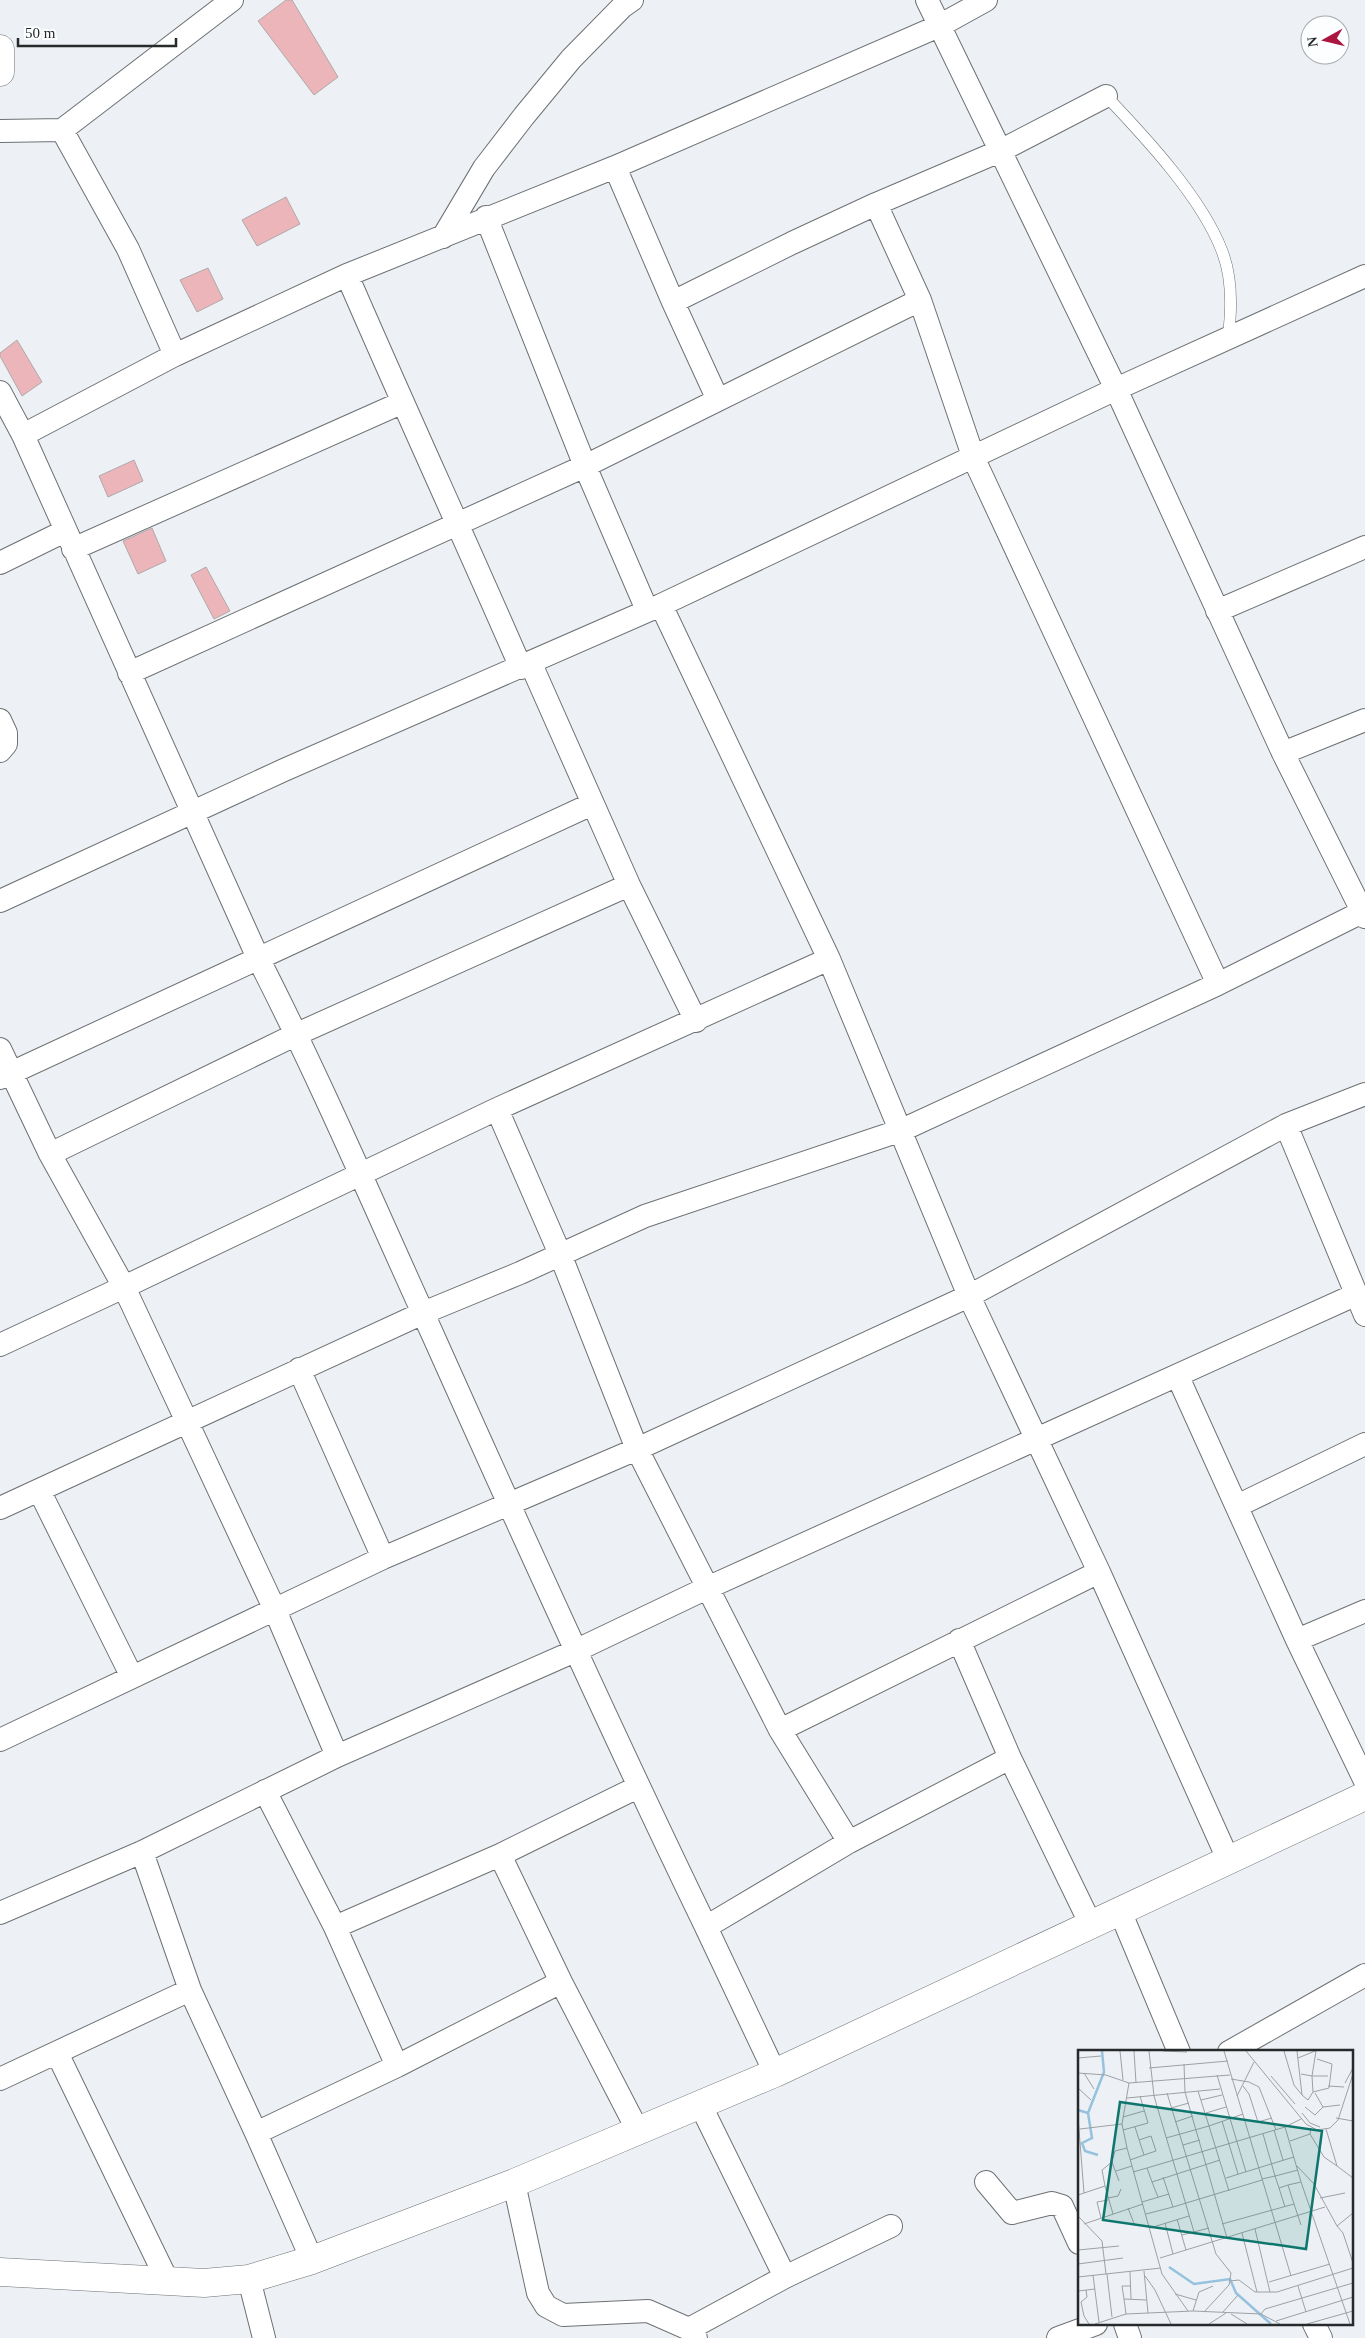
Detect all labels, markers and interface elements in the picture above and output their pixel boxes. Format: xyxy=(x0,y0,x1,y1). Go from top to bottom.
scale bar xyxy=(18,15,175,47)
north arrow xyxy=(1300,15,1350,65)
text: 50 m xyxy=(25,25,56,41)
text: N xyxy=(1304,36,1321,48)
inset map xyxy=(1078,2050,1352,2326)

